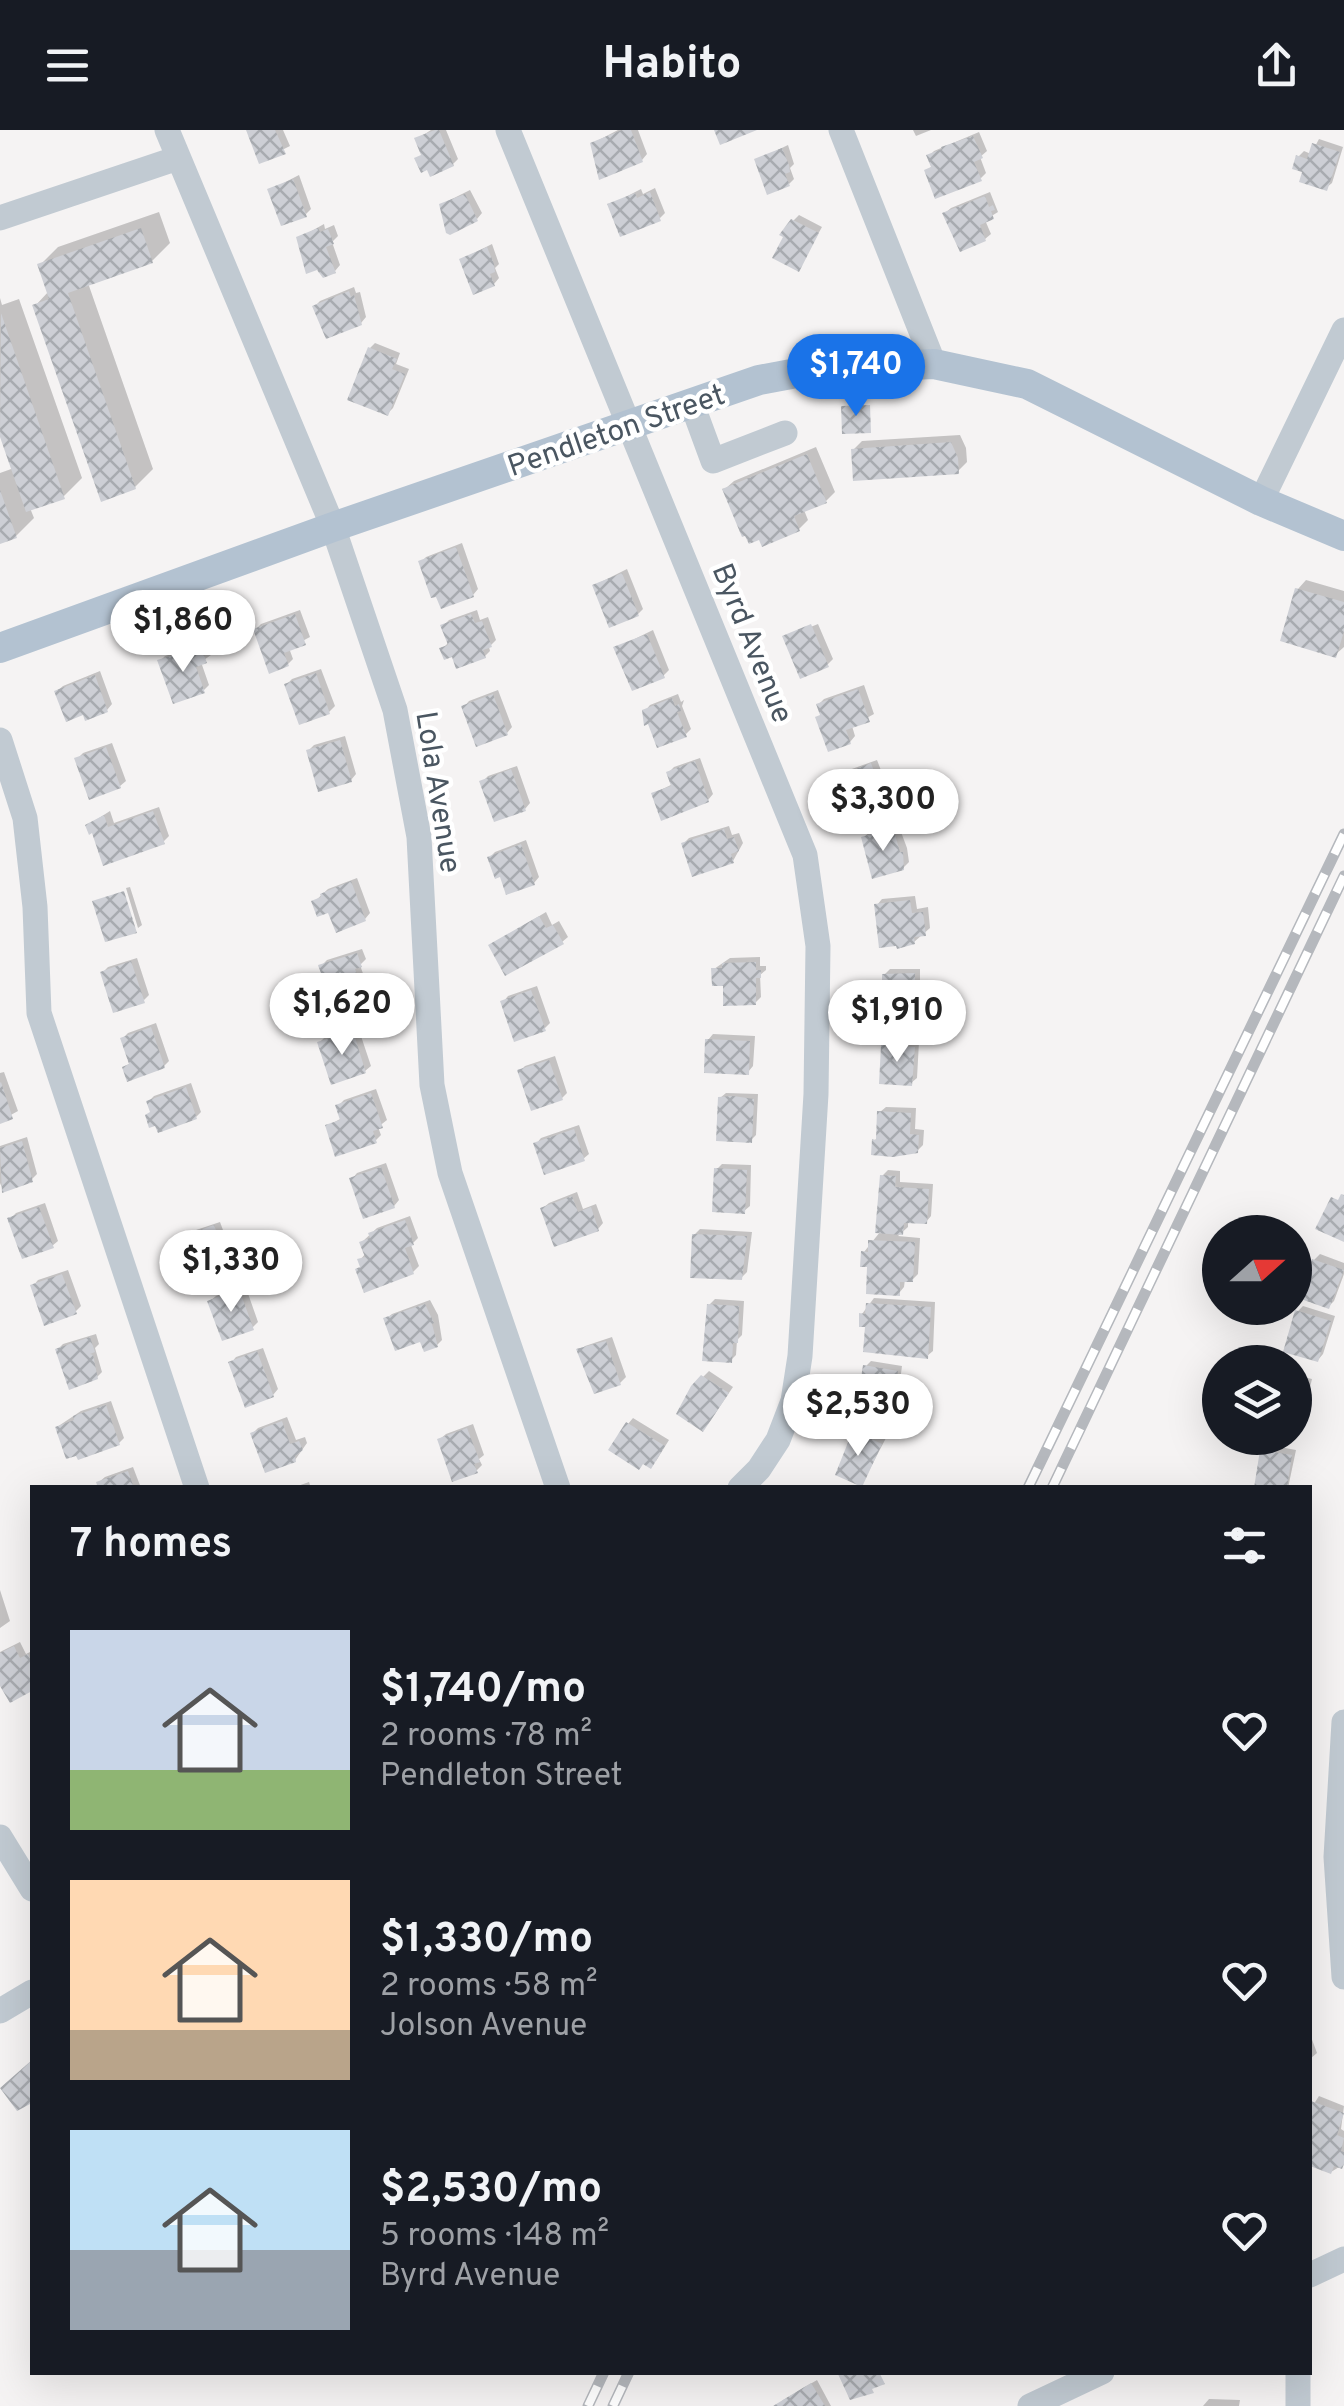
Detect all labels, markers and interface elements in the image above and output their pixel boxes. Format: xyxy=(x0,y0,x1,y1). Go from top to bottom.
text: Habito xyxy=(602,37,742,94)
icon: menu xyxy=(40,38,95,93)
icon: share xyxy=(1249,38,1304,93)
pin: $1,740 xyxy=(775,334,937,419)
text: $1,740 xyxy=(809,346,903,386)
street label: Pendleton Street xyxy=(503,378,730,487)
street label: Byrd Avenue xyxy=(702,559,799,729)
pin: $1,860 xyxy=(102,590,264,675)
text: $1,860 xyxy=(132,602,234,642)
street label: Lola Avenue xyxy=(405,709,468,876)
pin: $3,300 xyxy=(802,769,964,854)
text: $3,300 xyxy=(830,781,936,821)
pin: $1,620 xyxy=(261,973,423,1058)
pin: $1,910 xyxy=(816,980,978,1065)
text: $1,620 xyxy=(292,985,392,1025)
text: $1,910 xyxy=(850,992,944,1032)
north arrow xyxy=(1202,1215,1312,1325)
map controls xyxy=(1202,1215,1312,1455)
pin: $1,330 xyxy=(150,1230,312,1315)
text: $1,330 xyxy=(181,1242,281,1282)
button: layers xyxy=(1202,1345,1312,1455)
pin: $2,530 xyxy=(777,1374,939,1459)
text: $2,530 xyxy=(805,1386,911,1426)
icon: filters xyxy=(1217,1518,1272,1573)
text: 7 homes xyxy=(70,1519,232,1572)
text: $1,740/mo xyxy=(380,1664,586,1717)
icon: home xyxy=(150,1670,270,1790)
icon: heart xyxy=(1217,1703,1272,1758)
text: 2 rooms · 78 m² xyxy=(380,1717,592,1757)
text: Pendleton Street xyxy=(380,1757,623,1797)
text: $1,330/mo xyxy=(380,1914,593,1967)
icon: home xyxy=(150,1920,270,2040)
icon: heart xyxy=(1217,1953,1272,2008)
text: 2 rooms · 58 m² xyxy=(380,1967,598,2007)
text: Jolson Avenue xyxy=(380,2007,587,2047)
text: $2,530/mo xyxy=(380,2164,602,2217)
icon: home xyxy=(150,2170,270,2290)
icon: heart xyxy=(1217,2203,1272,2258)
text: 5 rooms · 148 m² xyxy=(380,2217,609,2257)
text: Byrd Avenue xyxy=(380,2257,560,2297)

